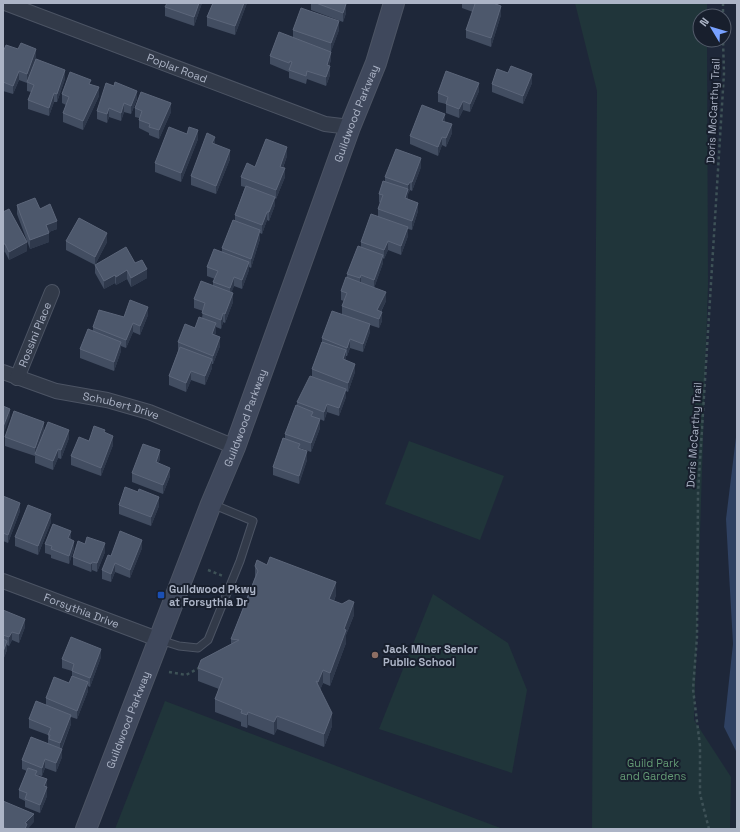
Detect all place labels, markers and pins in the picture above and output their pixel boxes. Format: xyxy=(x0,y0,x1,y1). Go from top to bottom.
place label: Guildwood Pkwy at Forsythia Dr xyxy=(169,582,256,609)
marker: Guildwood Pkwy at Forsythia Dr xyxy=(156,590,166,600)
place label: Jack Miner Senior Public School xyxy=(383,642,478,669)
marker: Jack Miner Senior Public School xyxy=(370,650,380,660)

